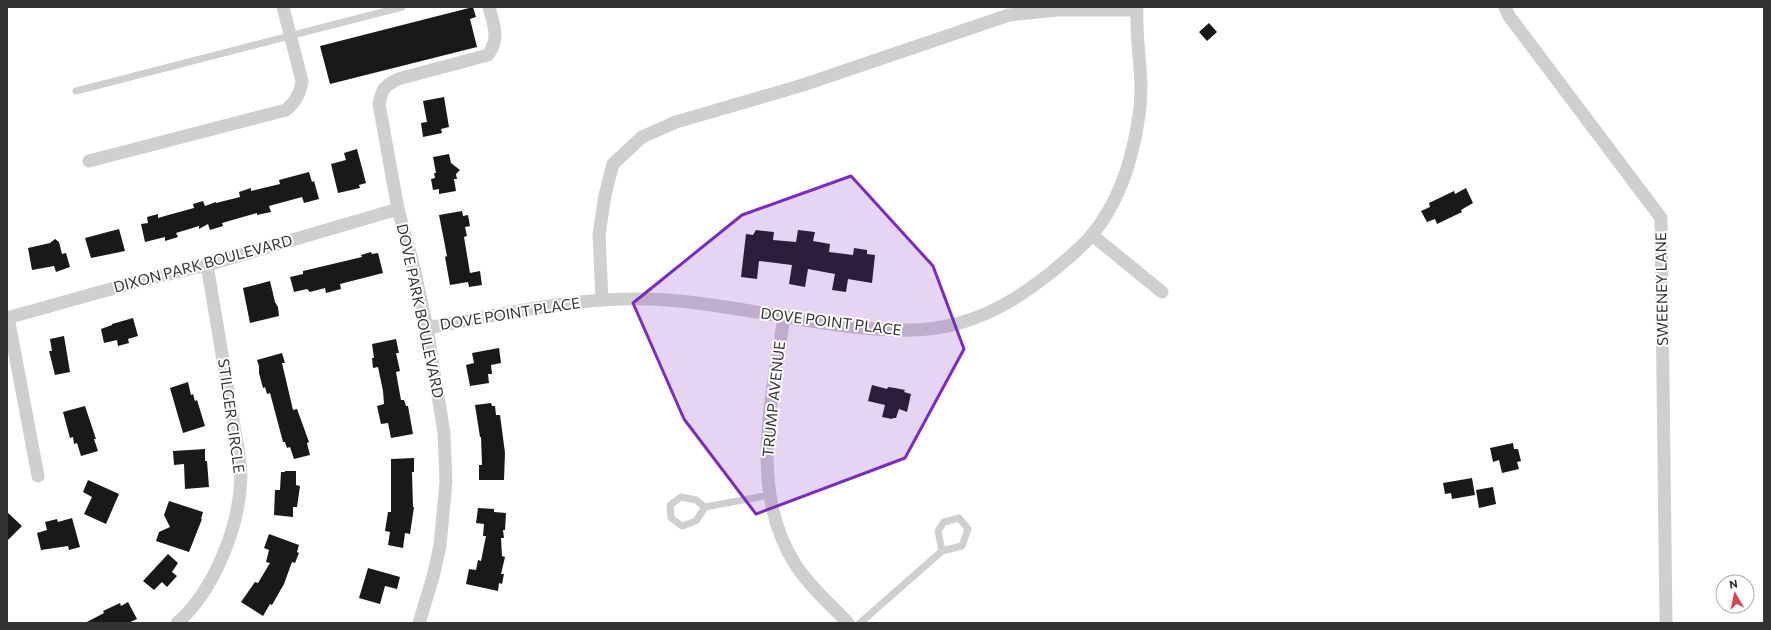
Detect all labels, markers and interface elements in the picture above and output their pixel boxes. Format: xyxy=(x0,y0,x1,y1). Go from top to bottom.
street label: DOVE PARK BOULEVARD xyxy=(394,222,448,400)
street label: DIXON PARK BOULEVARD xyxy=(111,230,294,296)
street label: SWEENEY LANE xyxy=(1651,232,1671,346)
street label: DOVE POINT PLACE xyxy=(438,293,581,333)
street label: DOVE POINT PLACE xyxy=(760,303,903,339)
street label: TRUMP AVENUE xyxy=(758,340,788,458)
street label: STILGER CIRCLE xyxy=(215,357,249,474)
north arrow xyxy=(1715,574,1755,614)
text: N xyxy=(1728,577,1738,591)

